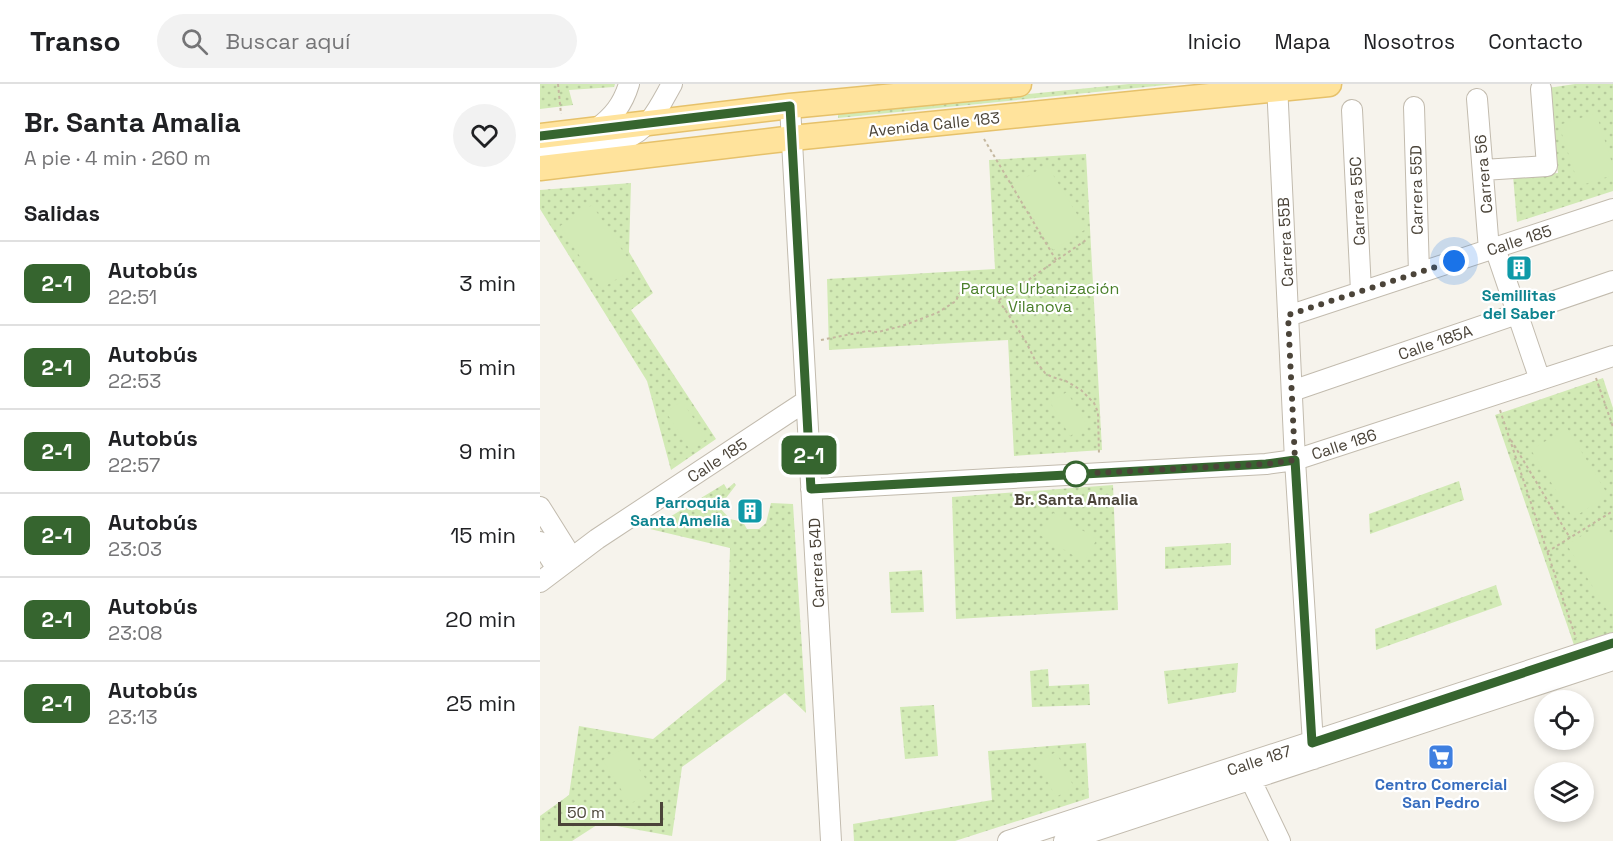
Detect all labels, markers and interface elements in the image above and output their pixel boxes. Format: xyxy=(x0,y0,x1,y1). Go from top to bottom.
search box xyxy=(157,14,577,68)
text: Transo xyxy=(30,23,121,59)
icon: search xyxy=(178,25,211,58)
text: Buscar aquí xyxy=(226,27,350,55)
text: Inicio xyxy=(1188,28,1242,55)
text: Mapa xyxy=(1275,28,1330,55)
text: Nosotros xyxy=(1363,28,1455,55)
text: Contacto xyxy=(1488,28,1583,55)
text: Br. Santa Amalia xyxy=(24,104,241,140)
button: heart xyxy=(453,104,516,167)
street label: Avenida Calle 183 xyxy=(867,107,1001,142)
street label: Carrera 56 xyxy=(1470,134,1497,214)
text: A pie · 4 min · 260 m xyxy=(24,145,211,171)
street label: Carrera 55D xyxy=(1405,145,1428,235)
street label: Carrera 55C xyxy=(1345,156,1370,246)
street label: Carrera 55B xyxy=(1273,197,1298,287)
text: Salidas xyxy=(24,199,100,227)
street label: Calle 185 xyxy=(1484,220,1554,261)
your location xyxy=(1439,246,1469,276)
building icon: Semillitas del Saber xyxy=(1504,253,1534,283)
text: Autobús xyxy=(108,256,198,284)
text: 3 min xyxy=(459,269,516,297)
text: 2-1 xyxy=(41,270,73,297)
park label: Parque Urbanización Vilanova xyxy=(961,278,1119,317)
text: 22:51 xyxy=(108,284,157,310)
place label: Semillitas del Saber xyxy=(1482,285,1556,324)
street label: Calle 185A xyxy=(1395,320,1475,365)
text: Autobús xyxy=(108,340,198,368)
text: 5 min xyxy=(459,353,516,381)
text: 2-1 xyxy=(41,354,73,381)
text: 22:53 xyxy=(108,368,161,394)
text: Autobús xyxy=(108,424,198,452)
street label: Calle 186 xyxy=(1309,424,1379,465)
street label: Calle 185 xyxy=(683,433,751,488)
line badge: 2-1 xyxy=(774,436,844,475)
text: 9 min xyxy=(459,437,516,465)
text: 2-1 xyxy=(41,438,73,465)
text: 2-1 xyxy=(793,442,825,469)
text: 22:57 xyxy=(108,452,160,478)
marker: Br. Santa Amalia xyxy=(1063,461,1089,487)
place label: Br. Santa Amalia xyxy=(1014,489,1138,510)
place label: Parroquia Santa Amelia xyxy=(630,492,730,531)
building icon: Parroquia Santa Amelia xyxy=(735,496,765,526)
text: Autobús xyxy=(108,508,198,536)
street label: Carrera 54D xyxy=(804,517,829,608)
text: 15 min xyxy=(450,521,516,549)
text: 2-1 xyxy=(41,522,73,549)
text: 23:03 xyxy=(108,536,162,562)
text: Autobús xyxy=(108,592,198,620)
text: 20 min xyxy=(445,605,516,633)
text: 2-1 xyxy=(41,606,73,633)
text: 23:08 xyxy=(108,620,162,646)
text: Autobús xyxy=(108,676,198,704)
text: 25 min xyxy=(446,689,516,717)
text: 2-1 xyxy=(41,690,73,717)
map controls xyxy=(1534,690,1594,822)
button: locate xyxy=(1534,690,1594,750)
text: 23:13 xyxy=(108,704,158,730)
street label: Calle 187 xyxy=(1224,740,1294,781)
supermarket icon: Centro Comercial San Pedro xyxy=(1426,742,1456,772)
button: layers xyxy=(1534,762,1594,822)
place label: Centro Comercial San Pedro xyxy=(1375,774,1507,813)
scale bar xyxy=(558,799,663,826)
text: 50 m xyxy=(567,802,605,823)

